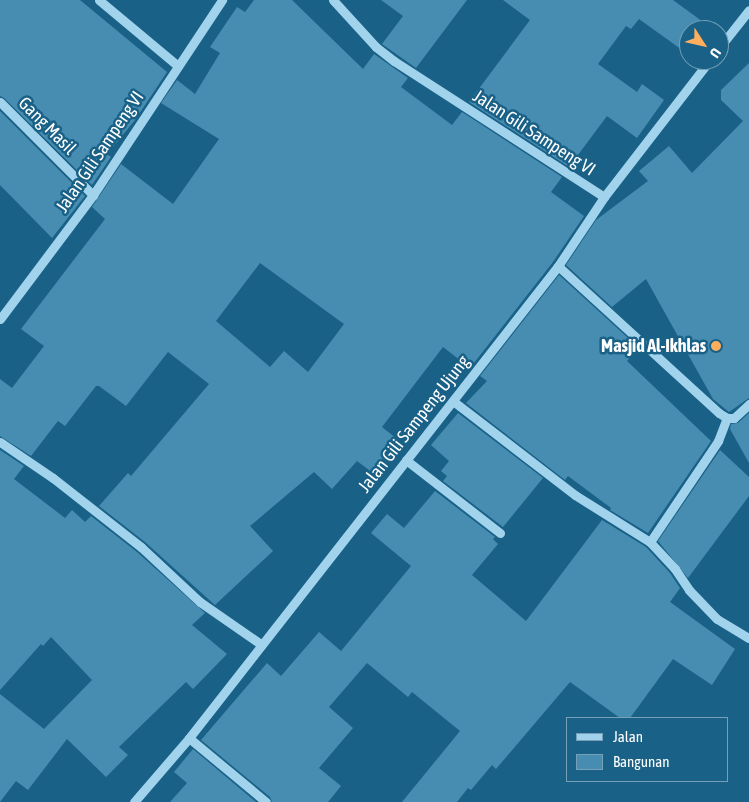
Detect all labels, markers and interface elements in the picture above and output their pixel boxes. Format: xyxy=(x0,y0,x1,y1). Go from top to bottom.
north arrow xyxy=(679,20,729,70)
text: U xyxy=(707,45,724,61)
street label: Jalan Gili Sampeng VI xyxy=(469,85,599,181)
street label: Jalan Gili Sampeng VI xyxy=(51,87,149,217)
street label: Gang Masil xyxy=(14,93,80,159)
place label: Masjid Al-Ikhlas xyxy=(601,335,706,357)
marker: Masjid Al-Ikhlas xyxy=(710,340,722,352)
street label: Jalan Gili Sampeng Ujung xyxy=(354,351,474,497)
legend xyxy=(566,717,729,782)
text: Jalan xyxy=(613,728,643,745)
text: Bangunan xyxy=(613,753,670,770)

